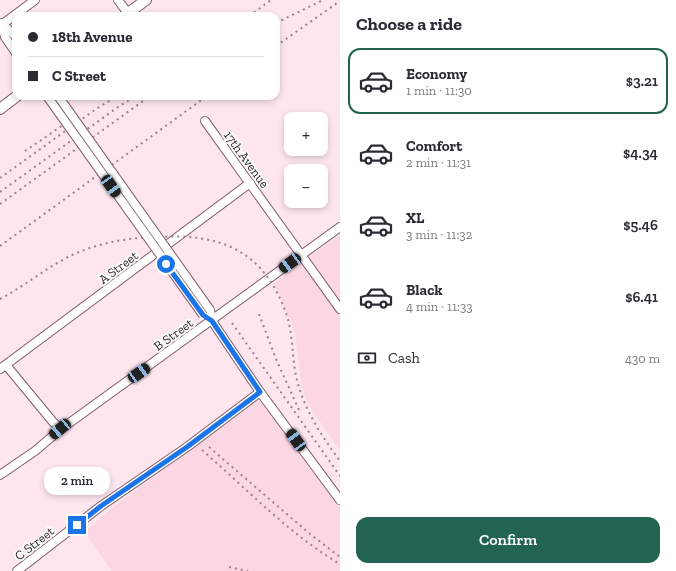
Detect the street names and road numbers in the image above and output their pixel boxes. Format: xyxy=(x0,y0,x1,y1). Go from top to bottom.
street label: 17th Avenue xyxy=(221,128,272,191)
street label: A Street xyxy=(96,248,141,287)
street label: B Street xyxy=(151,315,196,354)
street label: C Street xyxy=(12,523,57,563)

